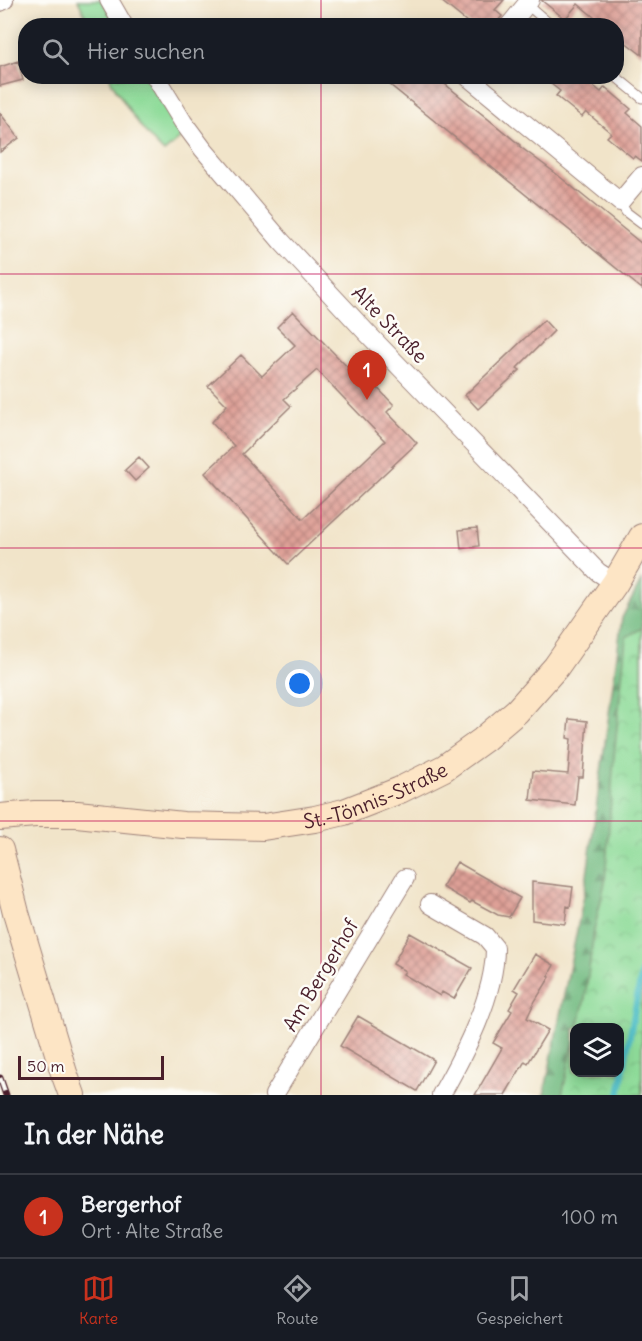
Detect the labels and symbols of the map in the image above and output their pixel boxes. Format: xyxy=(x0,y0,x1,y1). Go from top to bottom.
street label: Alte Straße xyxy=(347,280,433,368)
pin: 1 xyxy=(348,350,386,400)
your location xyxy=(285,669,314,698)
street label: St.-Tönnis-Straße xyxy=(301,756,451,833)
street label: Am Bergerhof xyxy=(277,914,363,1036)
scale bar xyxy=(18,1053,164,1080)

